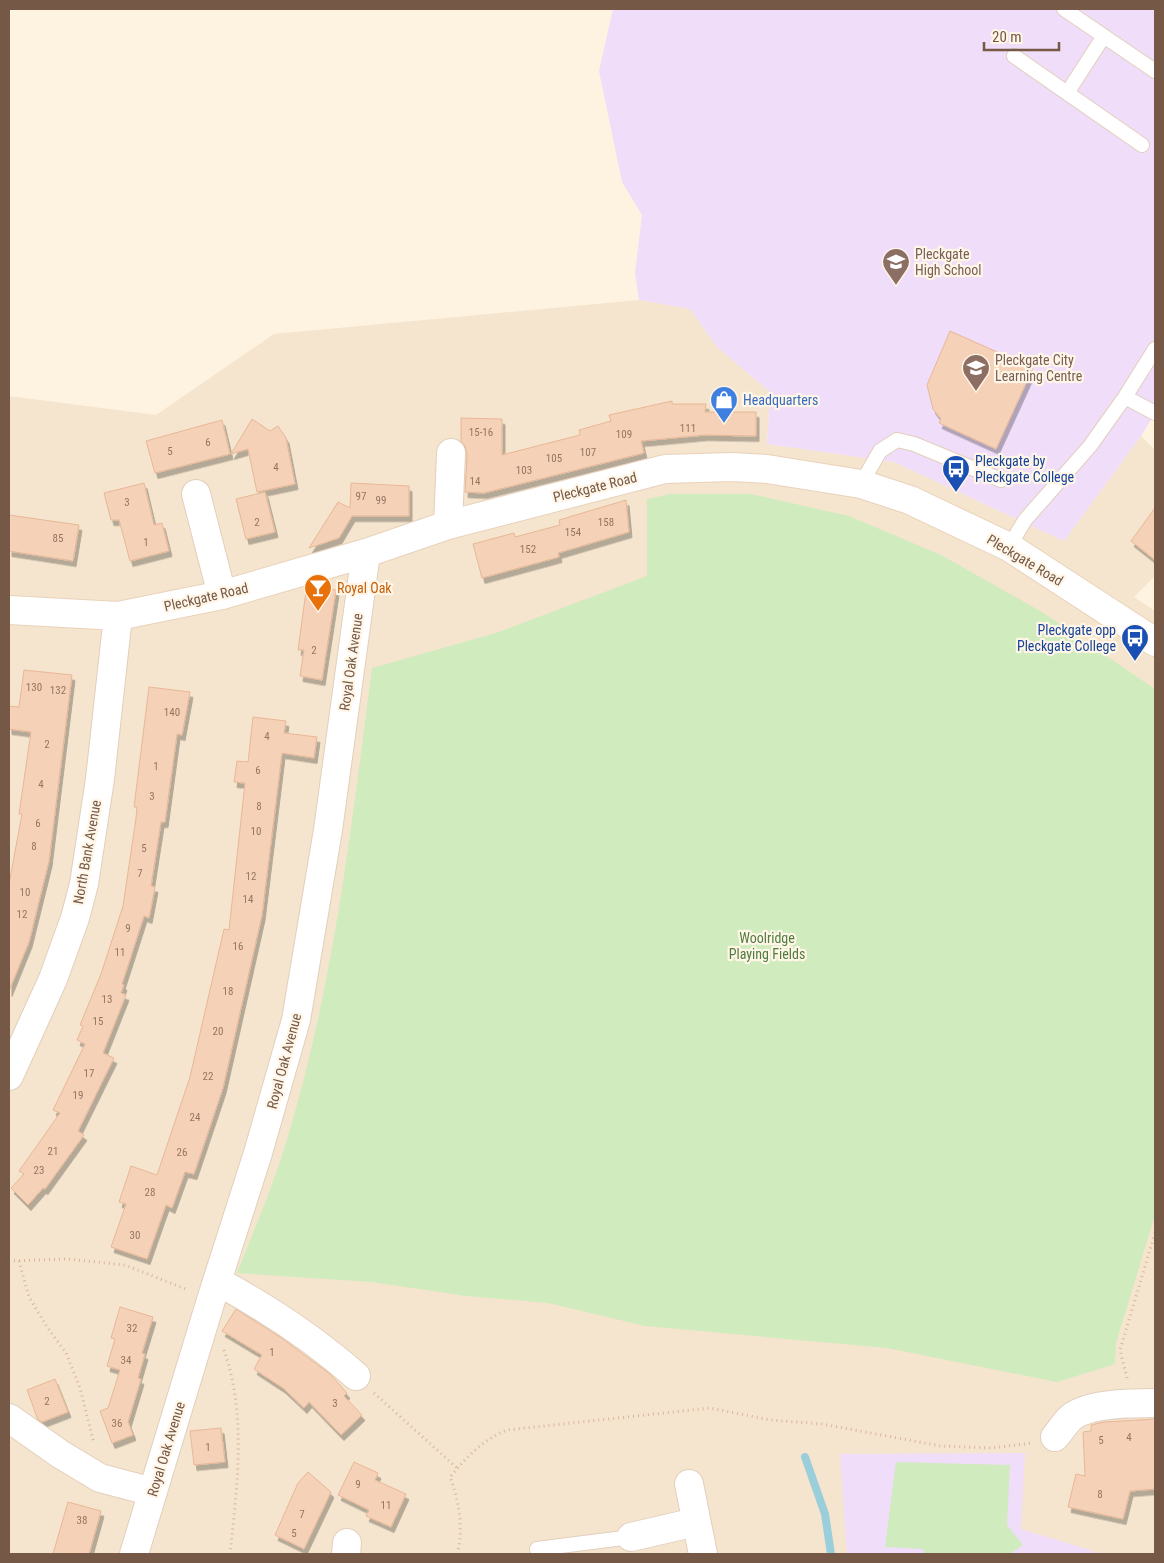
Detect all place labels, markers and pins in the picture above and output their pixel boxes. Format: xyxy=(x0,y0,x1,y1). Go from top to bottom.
place label: Pleckgate High School xyxy=(915,246,982,278)
school or university icon: Pleckgate High School xyxy=(881,247,911,286)
place label: Pleckgate City Learning Centre xyxy=(995,352,1083,384)
school or university icon: Pleckgate City Learning Centre xyxy=(961,353,991,392)
shop icon: Headquarters xyxy=(709,385,739,424)
place label: Headquarters xyxy=(743,392,818,408)
place label: Pleckgate by Pleckgate College xyxy=(975,453,1075,485)
bus stop icon: Pleckgate by Pleckgate College xyxy=(941,454,971,493)
bar icon: Royal Oak xyxy=(303,573,333,612)
place label: Royal Oak xyxy=(337,580,392,596)
place label: Pleckgate opp Pleckgate College xyxy=(1017,622,1116,654)
bus stop icon: Pleckgate opp Pleckgate College xyxy=(1120,623,1150,662)

